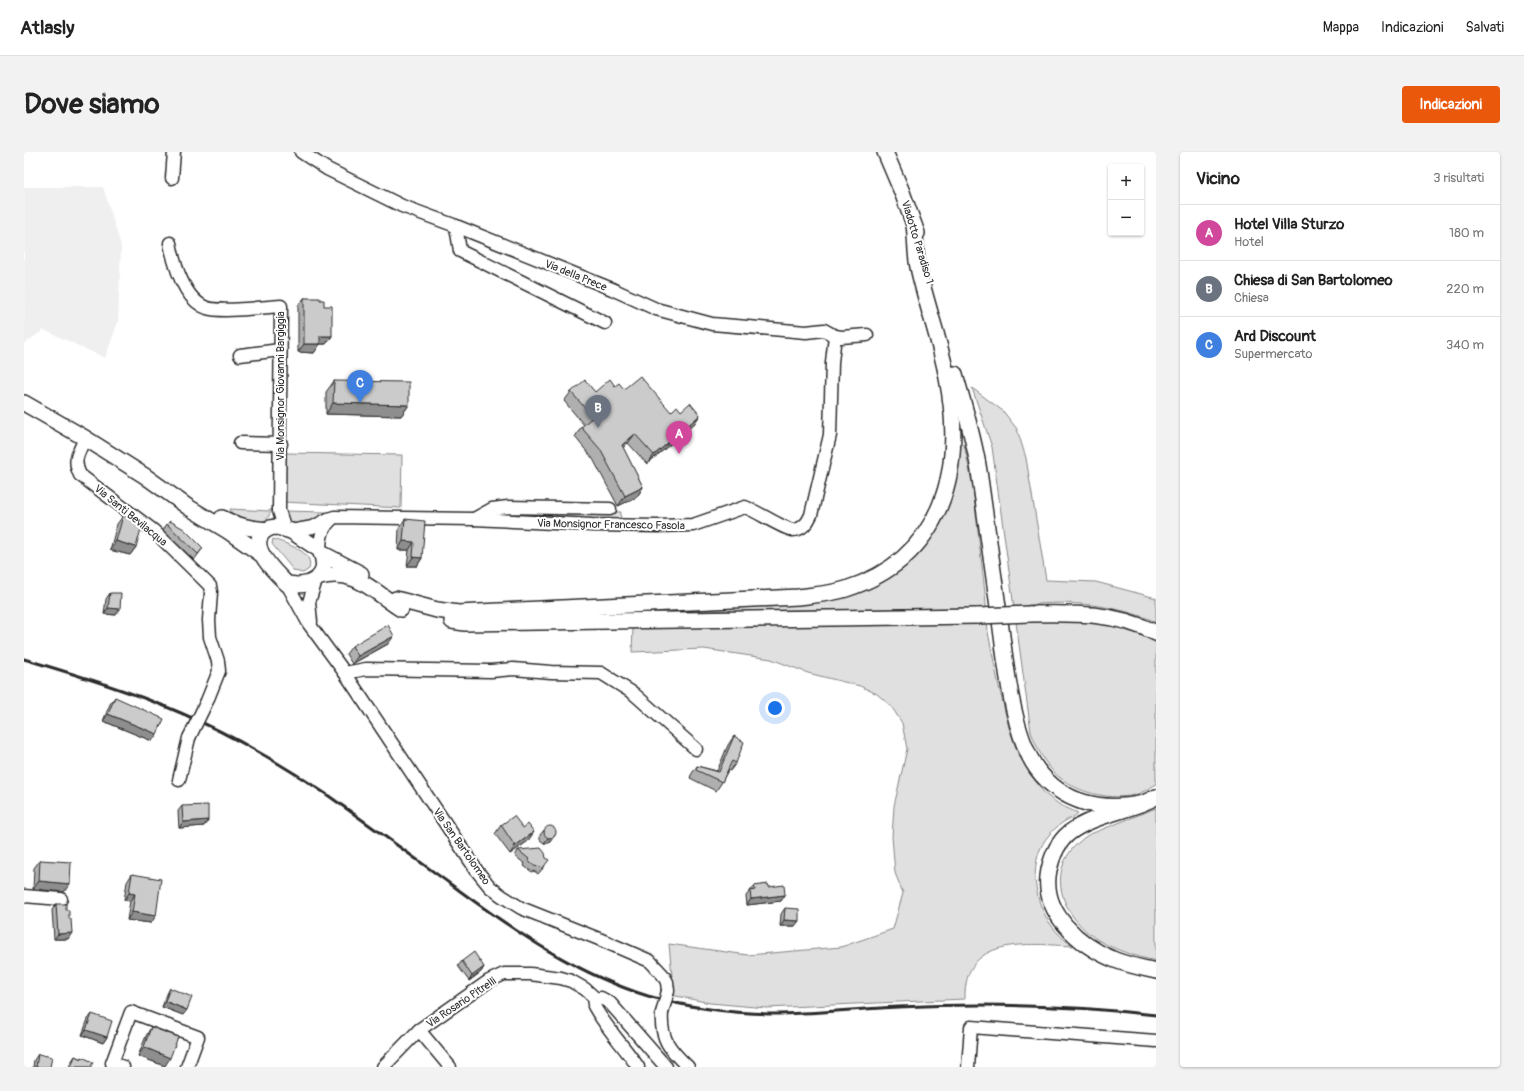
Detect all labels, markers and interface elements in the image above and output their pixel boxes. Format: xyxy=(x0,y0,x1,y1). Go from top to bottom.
text: Atlasly xyxy=(20,16,74,40)
text: Mappa xyxy=(1323,19,1359,36)
text: Indicazioni xyxy=(1381,19,1443,36)
text: Salvati xyxy=(1465,19,1504,36)
button: Indicazioni xyxy=(1402,86,1500,123)
text: Dove siamo xyxy=(24,87,160,122)
map controls xyxy=(1108,164,1144,236)
button: + xyxy=(1108,164,1144,200)
text: Vicino xyxy=(1196,168,1240,189)
text: 3 risultati xyxy=(1433,170,1484,186)
street label: Viadotto Paradiso 1 xyxy=(899,199,936,285)
button: − xyxy=(1108,200,1144,236)
text: Hotel Villa Sturzo xyxy=(1234,215,1344,234)
text: A xyxy=(1205,225,1213,241)
text: 180 m xyxy=(1449,225,1484,241)
text: Hotel xyxy=(1234,234,1264,250)
street label: Via della Prece xyxy=(543,257,609,294)
text: Chiesa di San Bartolomeo xyxy=(1234,271,1393,290)
text: B xyxy=(1205,281,1213,297)
text: 220 m xyxy=(1446,281,1484,297)
text: Chiesa xyxy=(1234,290,1269,306)
street label: Via Monsignor Giovanni Bargiggia xyxy=(274,311,287,461)
text: Ard Discount xyxy=(1234,327,1316,346)
text: C xyxy=(1205,337,1213,353)
text: 340 m xyxy=(1446,337,1484,353)
text: Supermercato xyxy=(1234,346,1312,362)
pin: C xyxy=(347,370,373,403)
pin: B xyxy=(585,395,611,428)
pin: A xyxy=(666,421,692,454)
street label: Via Santi Bevilacqua xyxy=(92,482,170,549)
street label: Via Monsignor Francesco Fasola xyxy=(537,517,685,532)
your location xyxy=(765,698,785,718)
street label: Via San Bartolomeo xyxy=(430,805,493,887)
street label: Via Rosario Pitrelli xyxy=(424,974,499,1031)

